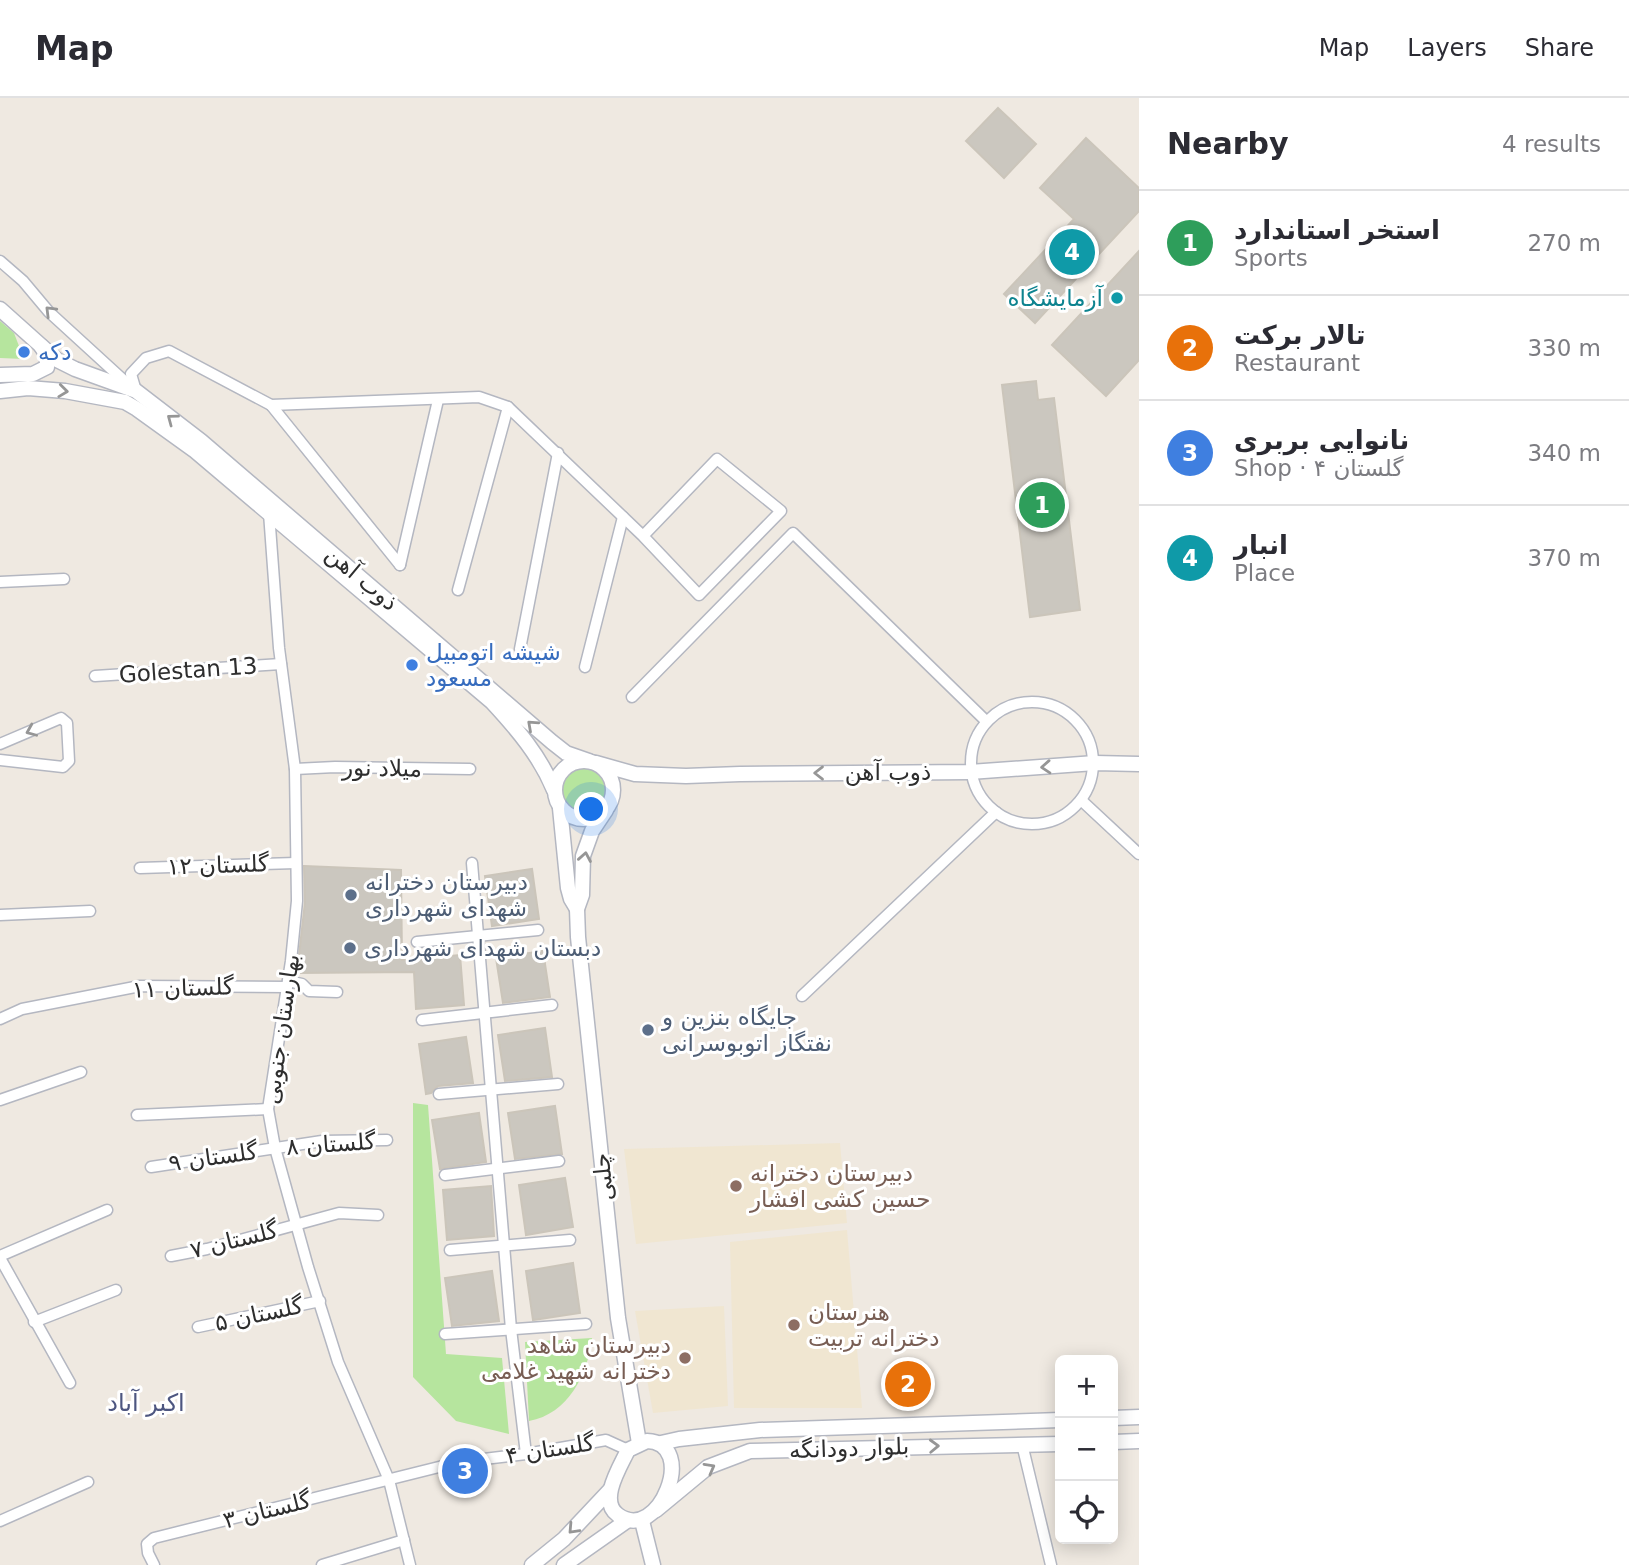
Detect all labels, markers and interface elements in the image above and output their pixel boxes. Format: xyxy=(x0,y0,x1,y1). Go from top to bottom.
text: Map xyxy=(35,29,114,68)
text: Map xyxy=(1319,34,1369,62)
text: Layers xyxy=(1407,34,1487,62)
text: Share xyxy=(1525,34,1594,62)
text: Nearby xyxy=(1167,126,1289,161)
text: 4 results xyxy=(1502,131,1601,157)
text: استخر استاندارد xyxy=(1234,215,1440,245)
pin: 4 xyxy=(1049,226,1095,278)
text: 1 xyxy=(1182,230,1198,256)
text: 270 m xyxy=(1527,230,1601,256)
text: Sports xyxy=(1234,245,1308,271)
place label: آزمایشگاه xyxy=(1007,284,1105,312)
marker: آزمایشگاه xyxy=(1109,290,1125,306)
one-way arrow xyxy=(45,307,58,320)
text: تالار برکت xyxy=(1234,320,1366,350)
text: 2 xyxy=(1182,335,1198,361)
text: 330 m xyxy=(1527,335,1601,361)
place label: دکه xyxy=(38,339,72,365)
marker: دکه xyxy=(16,344,32,360)
text: Restaurant xyxy=(1234,350,1360,376)
one-way arrow xyxy=(57,384,69,399)
one-way arrow xyxy=(168,414,180,427)
text: نانوایی بربری xyxy=(1234,425,1409,455)
text: 3 xyxy=(1182,440,1198,466)
text: 340 m xyxy=(1527,440,1601,466)
text: Shop · گلستان ۴ xyxy=(1234,455,1403,481)
pin: 1 xyxy=(1019,479,1065,531)
text: انبار xyxy=(1234,530,1288,560)
street label: ذوب آهن xyxy=(320,540,404,616)
text: 4 xyxy=(1182,545,1198,571)
text: 370 m xyxy=(1527,545,1601,571)
text: Place xyxy=(1234,560,1295,586)
place label: شیشه اتومبیل مسعود xyxy=(426,639,561,692)
street label: Golestan 13 xyxy=(118,652,258,688)
marker: شیشه اتومبیل مسعود xyxy=(404,657,420,673)
one-way arrow xyxy=(528,721,541,733)
one-way arrow xyxy=(26,722,38,736)
street label: میلاد نور xyxy=(341,754,422,783)
street label: ذوب آهن xyxy=(845,758,931,786)
one-way arrow xyxy=(1041,759,1052,774)
one-way arrow xyxy=(813,765,824,781)
your location xyxy=(574,792,608,826)
street label: گلستان ۱۲ xyxy=(167,850,269,880)
one-way arrow xyxy=(577,851,592,863)
place label: دبیرستان دخترانه شهدای شهرداری xyxy=(365,869,528,922)
marker: دبیرستان دخترانه شهدای شهرداری xyxy=(343,887,359,903)
place label: دبستان شهدای شهرداری xyxy=(364,935,601,962)
marker: دبستان شهدای شهرداری xyxy=(342,940,358,956)
street label: بهارستان جنوبی xyxy=(258,952,305,1106)
street label: گلستان ۱۱ xyxy=(132,973,234,1003)
place label: جایگاه بنزین و نفتگاز اتوبوسرانی xyxy=(661,1004,832,1057)
marker: جایگاه بنزین و نفتگاز اتوبوسرانی xyxy=(640,1022,656,1038)
street label: گلستان ۸ xyxy=(285,1128,377,1160)
street label: گلستان ۹ xyxy=(167,1138,259,1176)
street label: چلبی xyxy=(588,1152,618,1202)
place label: دبیرستان دخترانه حسین کشی افشار xyxy=(749,1160,930,1213)
marker: دبیرستان دخترانه حسین کشی افشار xyxy=(728,1178,744,1194)
street label: گلستان ۷ xyxy=(187,1217,281,1263)
street label: گلستان ۵ xyxy=(212,1292,306,1336)
place label: هنرستان دخترانه تربیت xyxy=(808,1299,940,1352)
marker: هنرستان دخترانه تربیت xyxy=(786,1317,802,1333)
place label: دبیرستان شاهد دخترانه شهید غلامی xyxy=(481,1332,671,1385)
marker: دبیرستان شاهد دخترانه شهید غلامی xyxy=(677,1350,693,1366)
map controls xyxy=(1055,1355,1118,1544)
button: + xyxy=(1055,1355,1118,1418)
pin: 2 xyxy=(885,1358,931,1410)
district label: اکبر آباد xyxy=(107,1388,185,1417)
button: − xyxy=(1055,1418,1118,1481)
street label: گلستان ۴ xyxy=(504,1429,596,1469)
street label: بلوار دودانگه xyxy=(789,1433,910,1464)
one-way arrow xyxy=(929,1438,940,1453)
pin: 3 xyxy=(442,1445,488,1497)
one-way arrow xyxy=(703,1463,716,1476)
button: locate xyxy=(1055,1481,1118,1544)
street label: گلستان ۳ xyxy=(220,1487,314,1533)
one-way arrow xyxy=(569,1521,582,1534)

